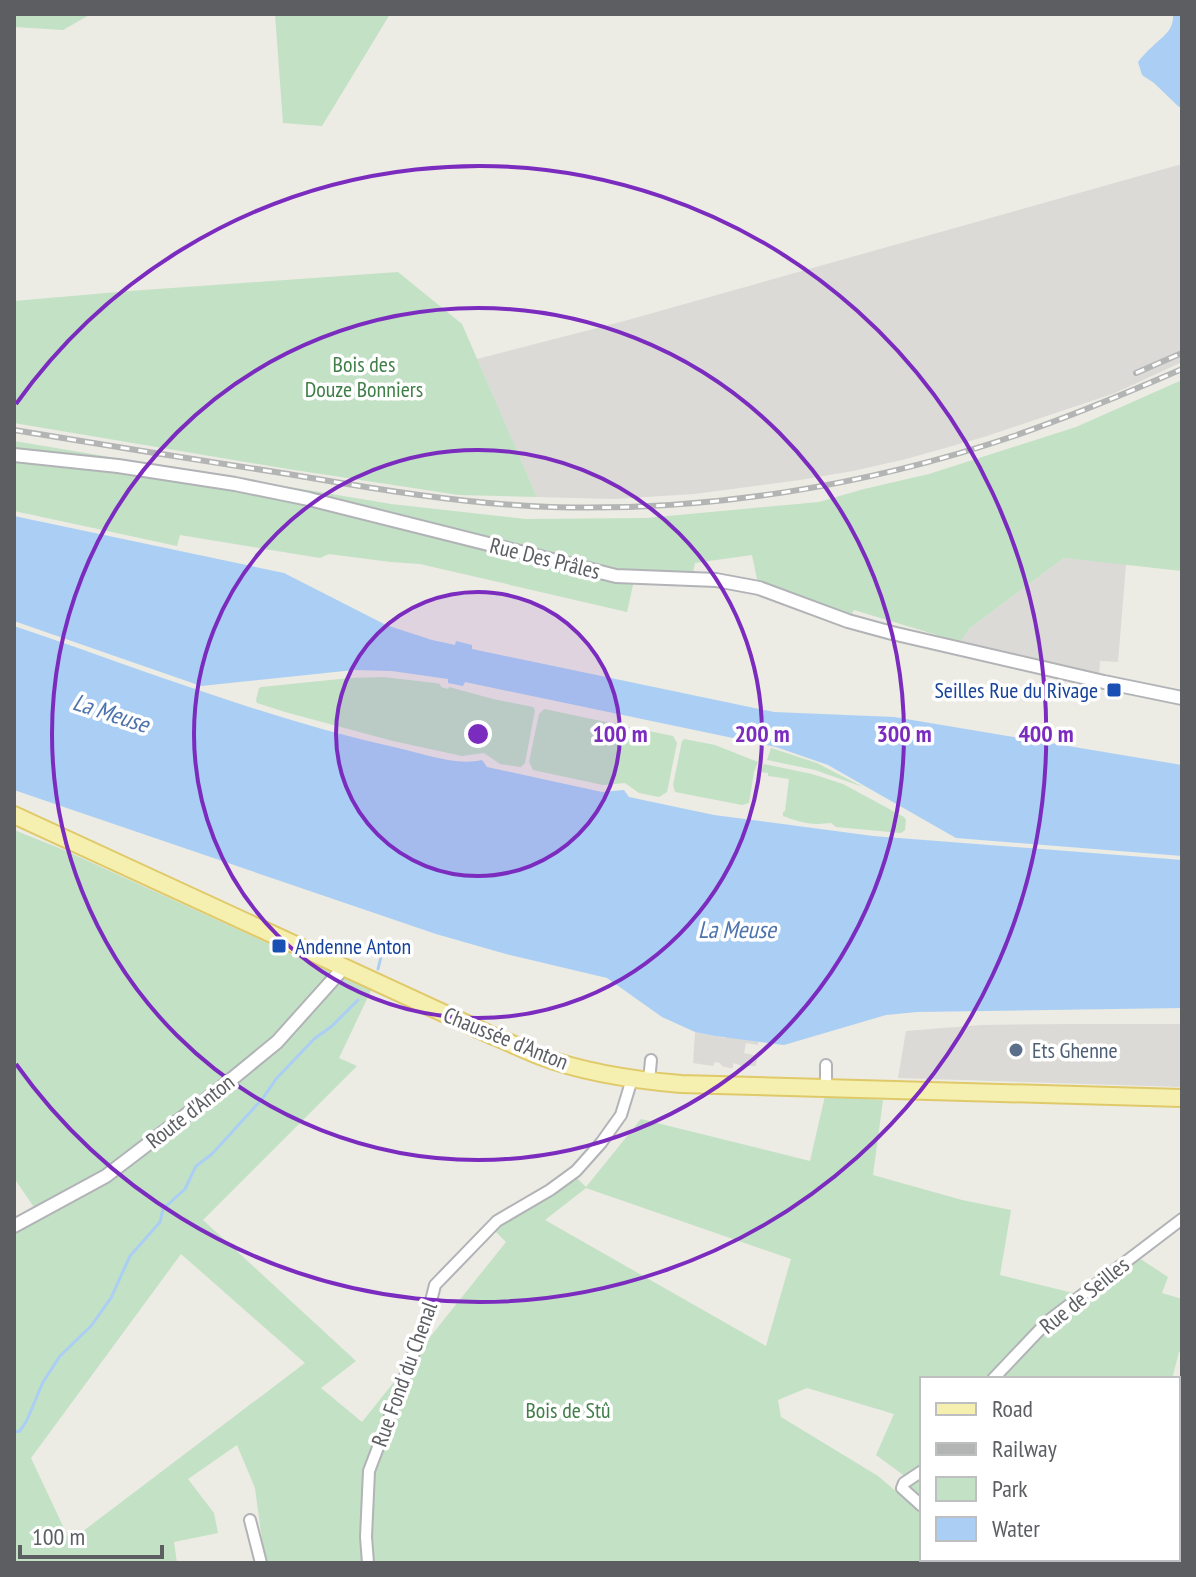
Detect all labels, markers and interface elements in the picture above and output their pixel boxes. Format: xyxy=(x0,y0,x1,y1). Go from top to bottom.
park label: Bois des Douze Bonniers xyxy=(305,350,423,403)
street label: Rue Des Prâles xyxy=(487,531,603,585)
place label: Seilles Rue du Rivage xyxy=(934,676,1098,704)
marker: Seilles Rue du Rivage xyxy=(1105,681,1123,699)
water label: La Meuse xyxy=(69,686,155,740)
text: 100 m xyxy=(592,718,648,749)
text: 200 m xyxy=(734,718,790,749)
text: 300 m xyxy=(876,718,932,749)
text: 400 m xyxy=(1018,718,1074,749)
centre of rings xyxy=(464,720,492,748)
water label: La Meuse xyxy=(698,914,778,945)
place label: Andenne Anton xyxy=(295,932,411,960)
marker: Andenne Anton xyxy=(270,937,288,955)
street label: Chaussée d'Anton xyxy=(440,1000,572,1076)
place label: Ets Ghenne xyxy=(1032,1036,1118,1064)
marker: Ets Ghenne xyxy=(1007,1041,1025,1059)
street label: Route d'Anton xyxy=(140,1068,240,1154)
street label: Rue de Seilles xyxy=(1034,1250,1134,1340)
street label: Rue Fond du Chenal xyxy=(365,1297,444,1450)
legend xyxy=(920,1377,1180,1561)
text: Road xyxy=(992,1393,1033,1424)
park label: Bois de Stû xyxy=(525,1396,611,1424)
text: Railway xyxy=(992,1433,1057,1464)
text: Park xyxy=(992,1473,1028,1504)
scale bar xyxy=(20,1509,162,1559)
text: Water xyxy=(992,1513,1040,1544)
text: 100 m xyxy=(32,1521,85,1552)

